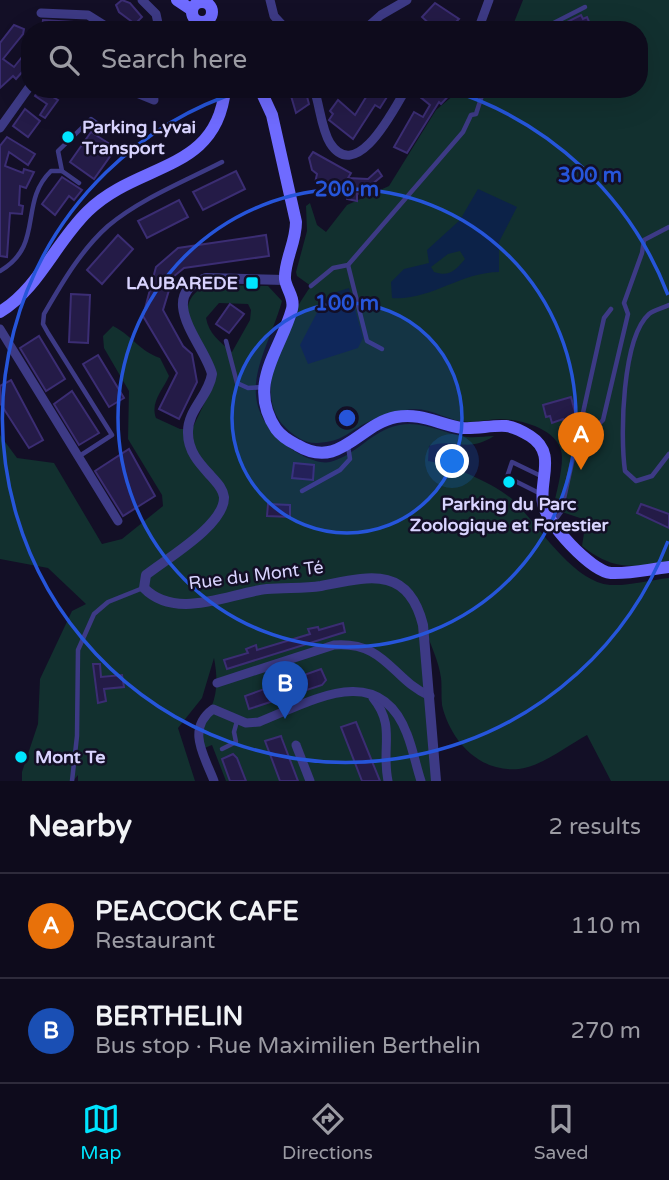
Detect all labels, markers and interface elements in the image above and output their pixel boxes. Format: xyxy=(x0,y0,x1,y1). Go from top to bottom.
search box xyxy=(21,21,648,98)
icon: search xyxy=(45,41,83,79)
text: Search here xyxy=(101,44,247,75)
place label: Parking Lyvai Transport xyxy=(81,116,196,159)
marker: Parking Lyvai Transport xyxy=(60,129,76,145)
text: 300 m xyxy=(558,163,622,188)
text: 200 m xyxy=(315,177,379,202)
place label: LAUBAREDE xyxy=(126,272,238,294)
marker: LAUBAREDE xyxy=(244,275,260,291)
text: 100 m xyxy=(315,291,379,316)
centre of rings xyxy=(335,406,359,430)
pin: A xyxy=(558,412,604,470)
your location xyxy=(435,444,469,478)
marker: Parking du Parc Zoologique et Forestier xyxy=(501,474,517,490)
place label: Parking du Parc Zoologique et Forestier xyxy=(410,493,609,536)
street label: Rue du Mont Té xyxy=(187,556,325,594)
pin: B xyxy=(262,661,308,719)
place label: Mont Te xyxy=(35,746,105,768)
marker: Mont Te xyxy=(13,749,29,765)
text: Nearby xyxy=(28,808,132,845)
text: 2 results xyxy=(548,813,641,841)
text: PEACOCK CAFE xyxy=(95,896,299,927)
text: A xyxy=(42,912,60,940)
text: 110 m xyxy=(571,912,641,940)
text: Restaurant xyxy=(95,927,215,955)
text: BERTHELIN xyxy=(95,1001,243,1032)
text: B xyxy=(43,1017,59,1045)
text: 270 m xyxy=(571,1017,641,1045)
text: Bus stop · Rue Maximilien Berthelin xyxy=(95,1032,481,1060)
tab: Map xyxy=(80,1100,121,1164)
tab: Directions xyxy=(282,1100,373,1164)
tab: Saved xyxy=(534,1100,589,1164)

